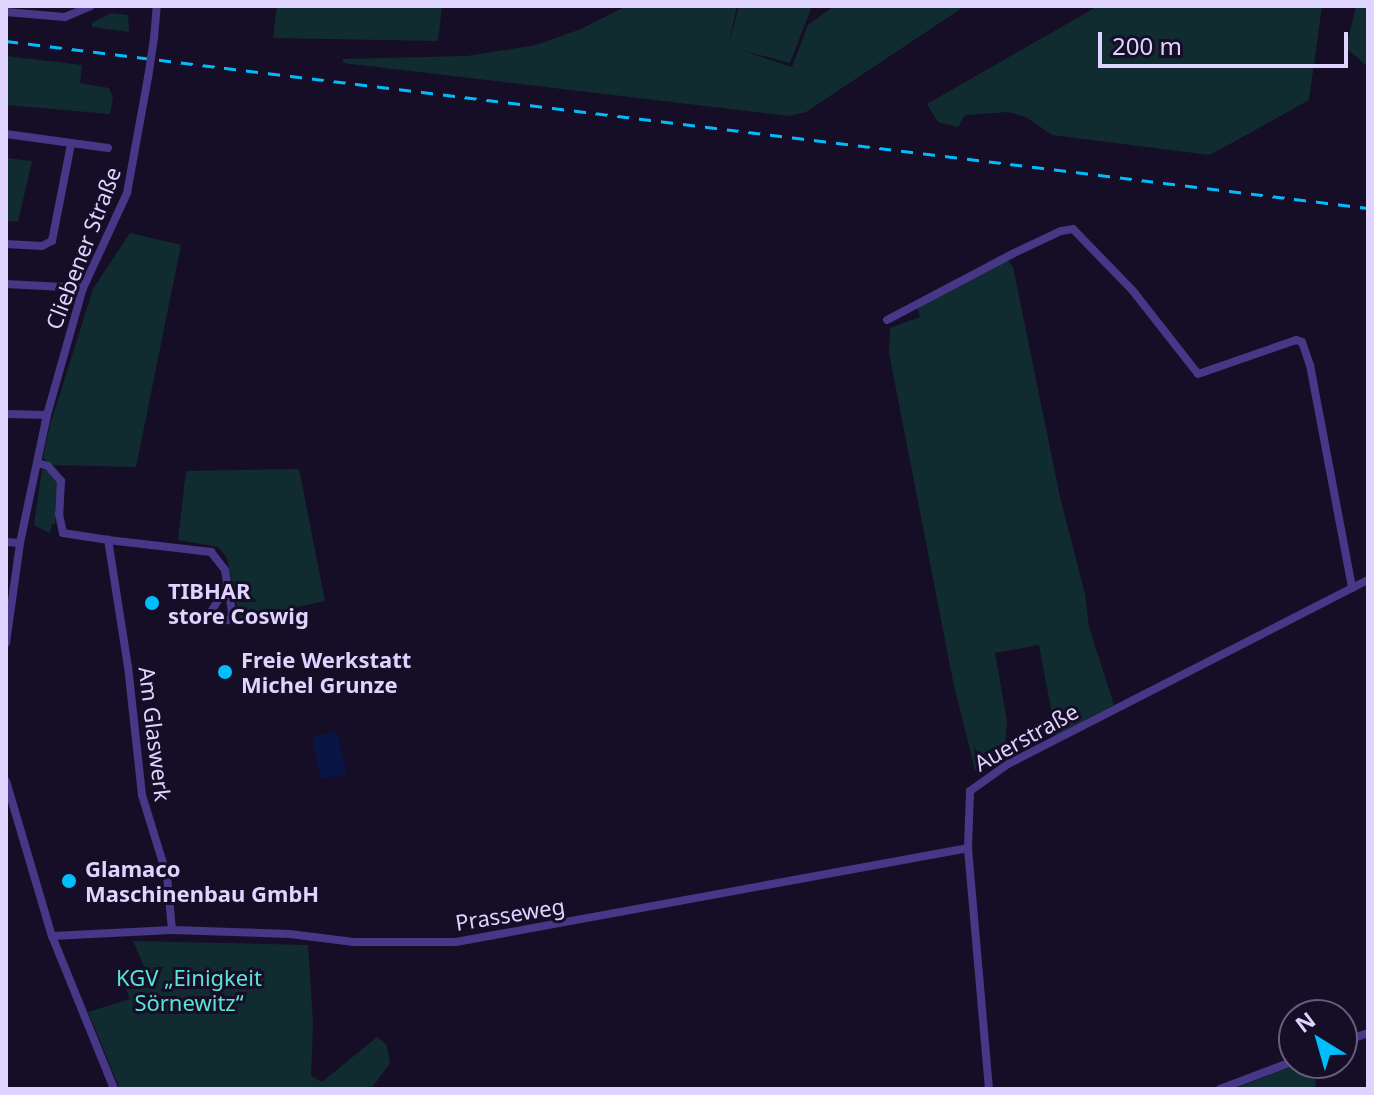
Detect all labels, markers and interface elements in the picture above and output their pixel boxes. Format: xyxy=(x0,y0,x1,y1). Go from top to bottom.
scale bar xyxy=(1102,16,1352,66)
text: 200 m xyxy=(1112,29,1182,62)
street label: Cliebener Straße xyxy=(40,163,126,333)
place label: TIBHAR store Coswig xyxy=(168,577,309,628)
marker: TIBHAR store Coswig xyxy=(143,594,161,612)
place label: Freie Werkstatt Michel Grunze xyxy=(241,646,411,698)
marker: Freie Werkstatt Michel Grunze xyxy=(216,663,234,681)
street label: Am Glaswerk xyxy=(134,665,176,803)
street label: Auerstraße xyxy=(969,698,1083,776)
place label: Glamaco Maschinenbau GmbH xyxy=(85,855,319,906)
marker: Glamaco Maschinenbau GmbH xyxy=(60,872,78,890)
street label: Prasseweg xyxy=(453,892,567,936)
park label: KGV „Einigkeit Sörnewitz“ xyxy=(116,964,262,1016)
north arrow xyxy=(1278,999,1358,1079)
text: N xyxy=(1289,1004,1321,1039)

